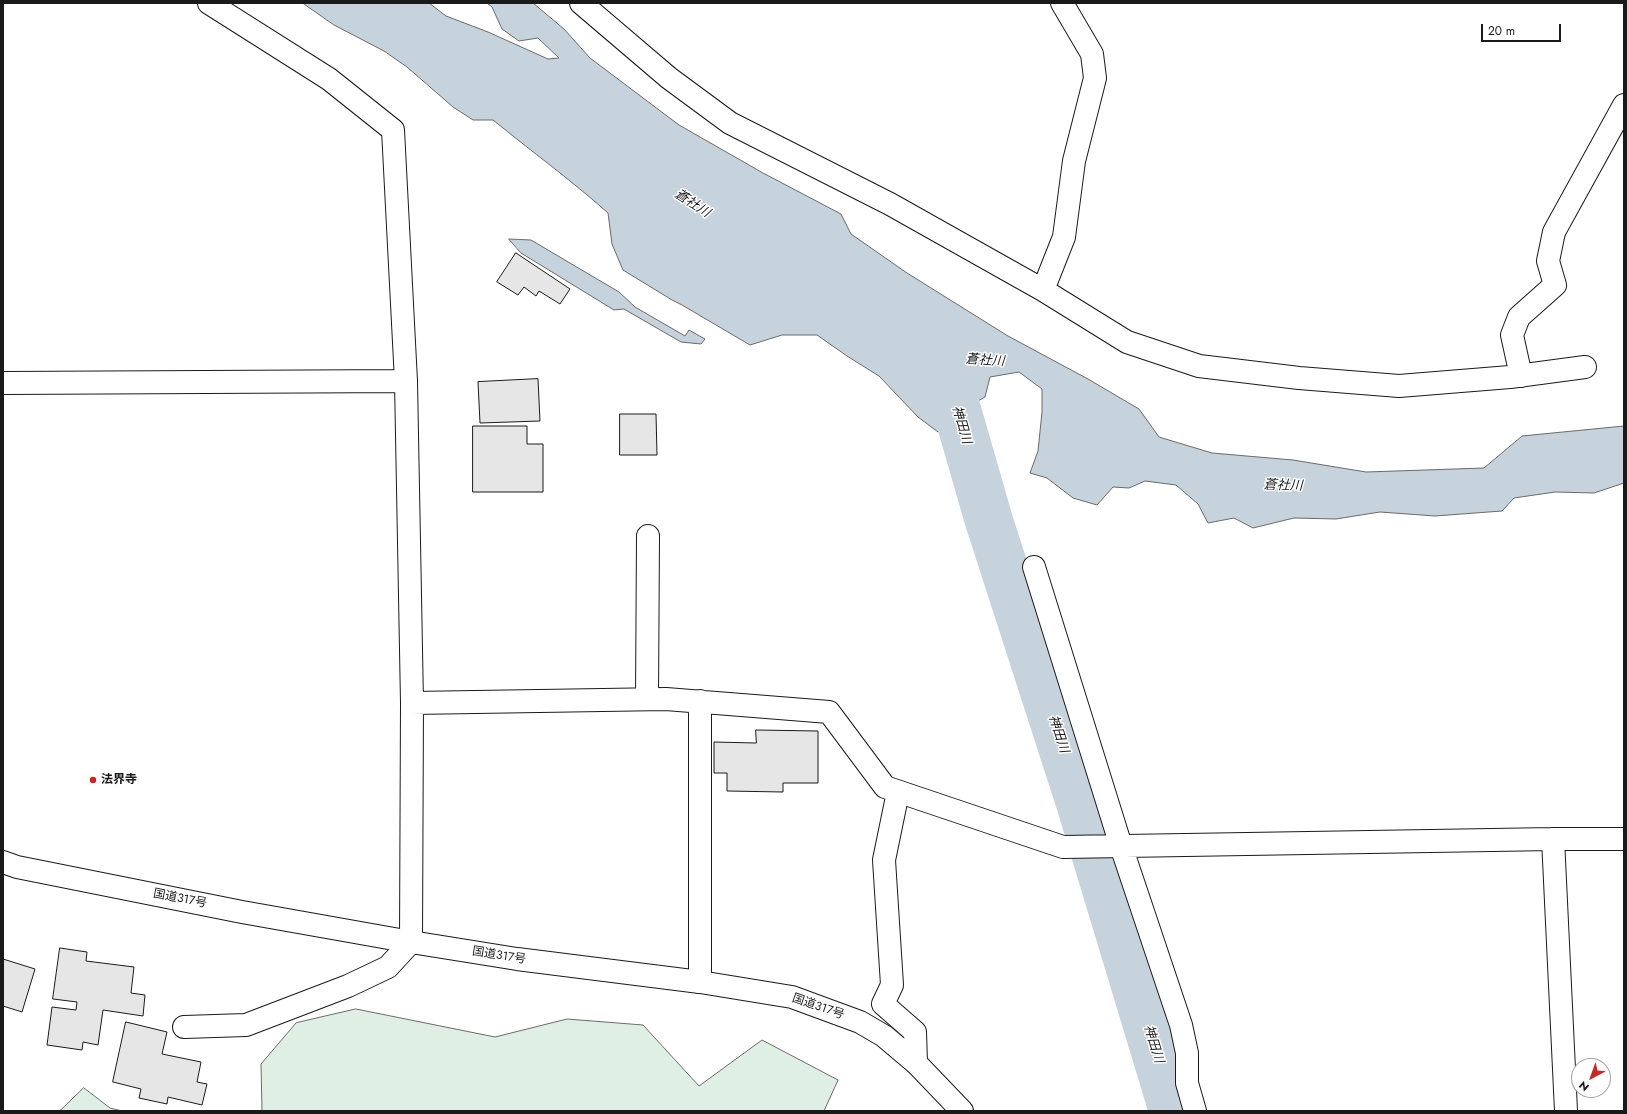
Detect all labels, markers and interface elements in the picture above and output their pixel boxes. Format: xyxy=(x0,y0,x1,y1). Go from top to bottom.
scale bar xyxy=(1483,16,1563,42)
text: 20 m xyxy=(1488,22,1515,40)
water label: 蒼社川 xyxy=(671,187,713,221)
water label: 蒼社川 xyxy=(965,352,1005,370)
water label: 神田川 xyxy=(948,404,974,446)
water label: 蒼社川 xyxy=(1263,478,1303,494)
water label: 神田川 xyxy=(1045,713,1071,755)
place label: 法界寺 xyxy=(101,773,137,787)
marker: 法界寺 xyxy=(88,775,98,785)
street label: 国道317号 xyxy=(152,887,208,911)
street label: 国道317号 xyxy=(471,945,527,967)
street label: 国道317号 xyxy=(790,991,846,1023)
water label: 神田川 xyxy=(1140,1023,1166,1065)
north arrow xyxy=(1571,1058,1611,1098)
text: N xyxy=(1575,1077,1592,1095)

